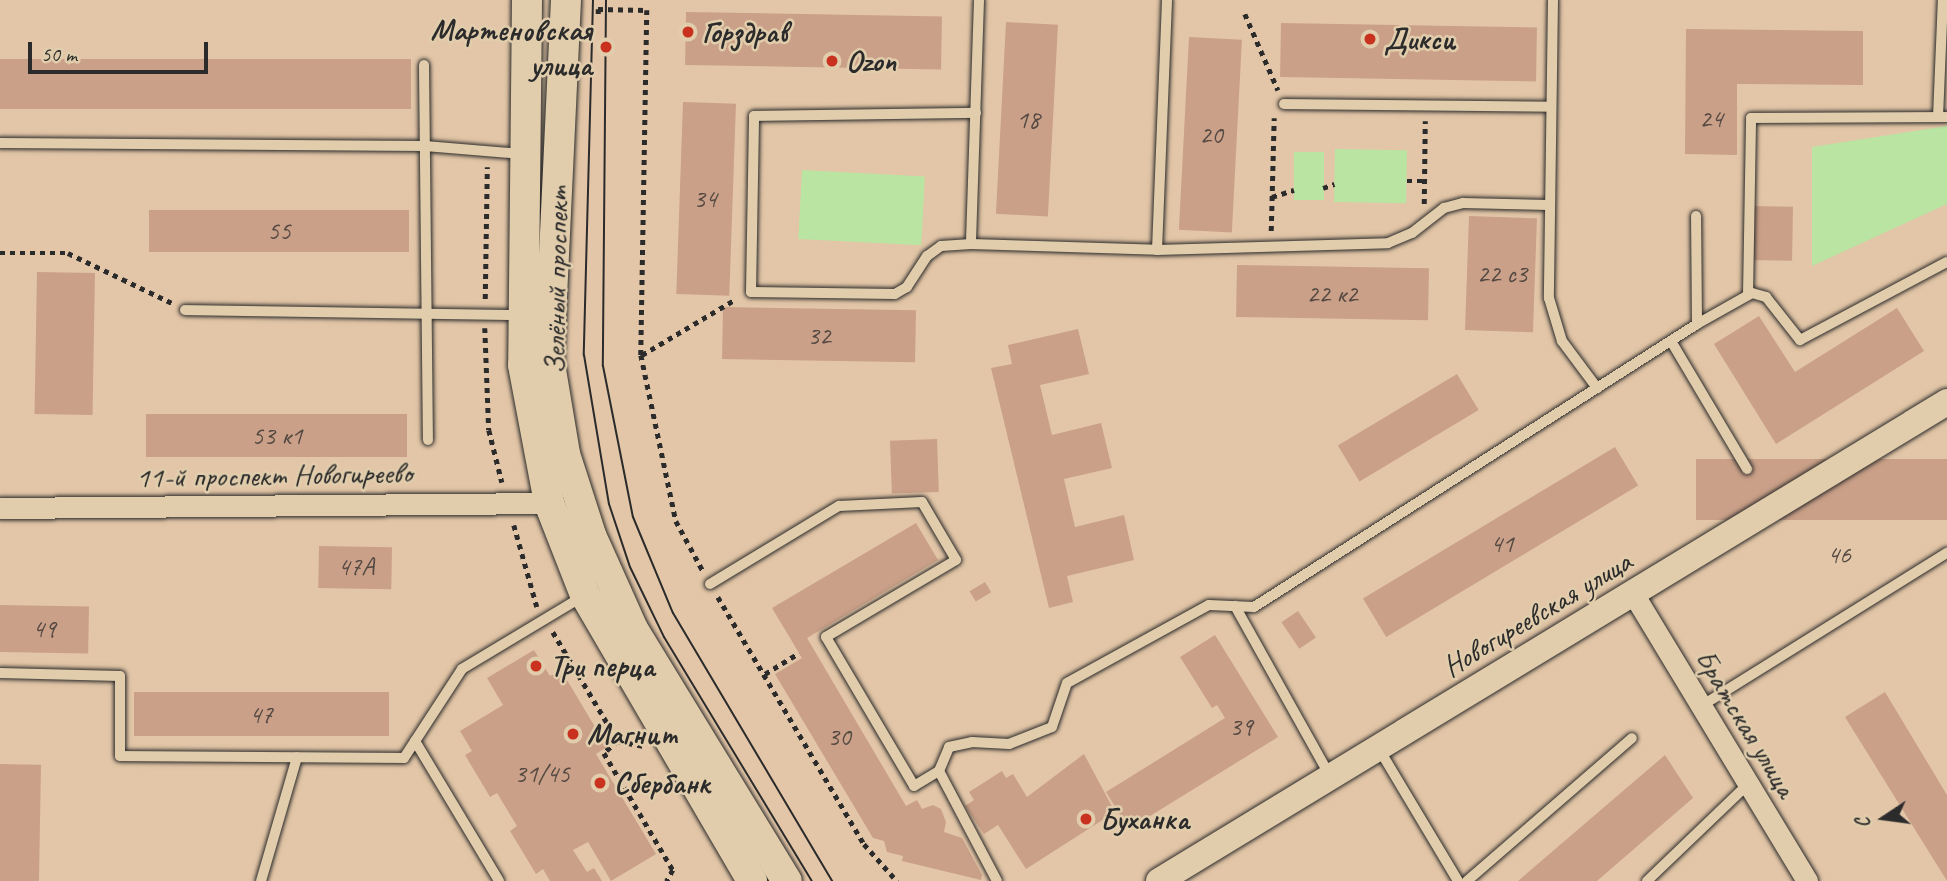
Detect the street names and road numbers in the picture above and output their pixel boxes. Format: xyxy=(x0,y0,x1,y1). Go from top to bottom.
street label: Зелёный проспект xyxy=(536,186,576,374)
street label: 11-й проспект Новогиреево xyxy=(136,455,412,495)
street label: Новогиреевская улица xyxy=(1435,543,1639,685)
street label: Братская улица xyxy=(1687,642,1805,804)

